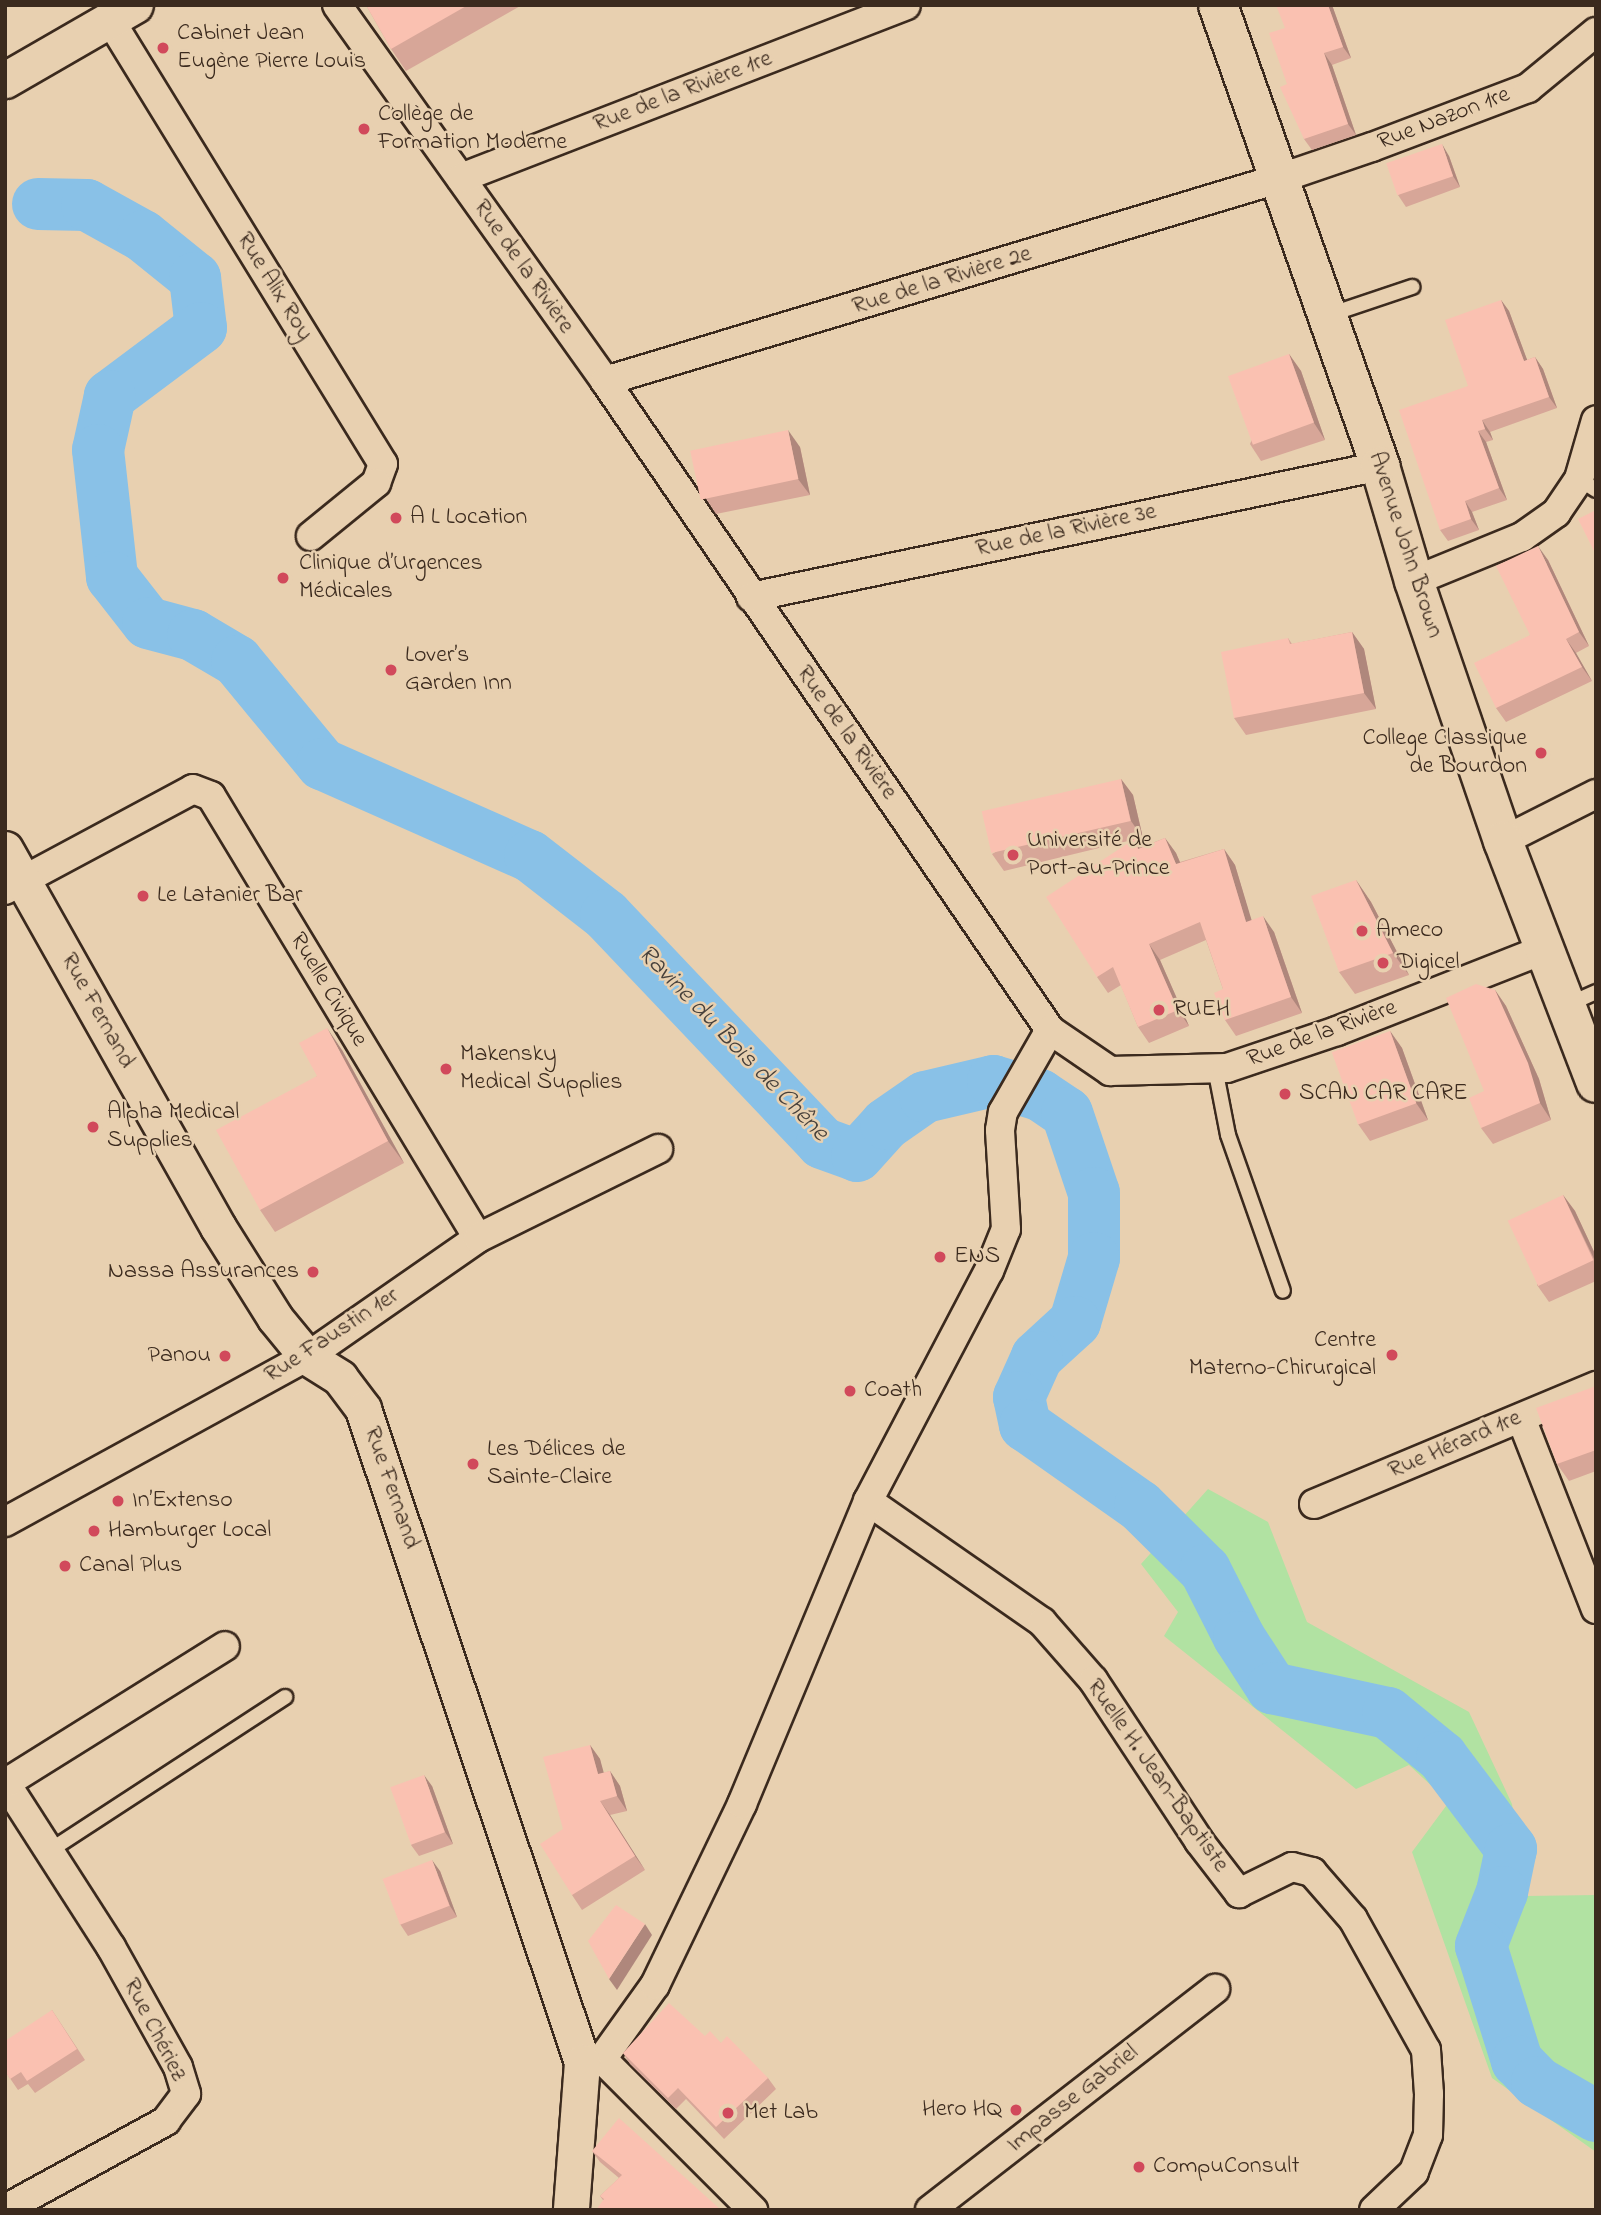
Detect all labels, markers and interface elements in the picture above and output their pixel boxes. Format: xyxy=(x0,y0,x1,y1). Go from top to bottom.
place label: Cabinet Jean Eugène Pierre Louis xyxy=(177,20,366,76)
marker: Cabinet Jean Eugène Pierre Louis xyxy=(155,40,171,56)
street label: Rue de la Rivière 1re xyxy=(590,45,776,139)
street label: Rue Nazon 1re xyxy=(1374,81,1514,157)
place label: Collège de Formation Moderne xyxy=(378,101,567,157)
marker: Collège de Formation Moderne xyxy=(356,121,372,137)
street label: Rue de la Rivière xyxy=(466,194,580,340)
street label: Rue Alix Roy xyxy=(229,227,319,347)
street label: Rue de la Rivière 2e xyxy=(849,240,1035,322)
street label: Avenue John Brown xyxy=(1361,448,1449,642)
street label: Rue de la Rivière 3e xyxy=(973,498,1159,564)
place label: A L Location xyxy=(410,504,527,532)
marker: A L Location xyxy=(388,510,404,526)
place label: Clinique d’Urgences Médicales xyxy=(299,550,483,606)
marker: Clinique d’Urgences Médicales xyxy=(273,568,293,588)
place label: Lover’s Garden Inn xyxy=(405,642,512,698)
street label: Rue de la Rivière xyxy=(789,660,903,806)
marker: Lover’s Garden Inn xyxy=(383,662,399,678)
place label: College Classique de Bourdon xyxy=(1362,725,1527,781)
marker: College Classique de Bourdon xyxy=(1533,745,1549,761)
place label: Université de Port-au-Prince xyxy=(1027,827,1170,883)
marker: Université de Port-au-Prince xyxy=(1005,847,1021,863)
place label: Le Latanier Bar xyxy=(157,882,302,910)
marker: Le Latanier Bar xyxy=(135,888,151,904)
place label: Ameco xyxy=(1376,917,1443,945)
marker: Ameco xyxy=(1354,923,1370,939)
street label: Ruelle Civique xyxy=(283,928,373,1052)
water label: Ravine du Bois de Chêne xyxy=(630,939,834,1149)
street label: Rue Fernand xyxy=(53,948,141,1074)
place label: Digicel xyxy=(1397,949,1459,977)
marker: Digicel xyxy=(1375,955,1391,971)
street label: Rue de la Rivière xyxy=(1243,994,1401,1074)
place label: RUEH xyxy=(1173,996,1230,1024)
marker: RUEH xyxy=(1151,1002,1167,1018)
place label: Makensky Medical Supplies xyxy=(460,1041,623,1097)
marker: Makensky Medical Supplies xyxy=(438,1061,454,1077)
place label: SCAN CAR CARE xyxy=(1299,1080,1468,1108)
marker: SCAN CAR CARE xyxy=(1277,1086,1293,1102)
place label: Alpha Medical Supplies xyxy=(107,1099,239,1155)
marker: Alpha Medical Supplies xyxy=(85,1119,101,1135)
place label: ENS xyxy=(954,1243,1000,1271)
marker: ENS xyxy=(932,1249,948,1265)
place label: Nassa Assurances xyxy=(108,1258,299,1286)
marker: Nassa Assurances xyxy=(305,1264,321,1280)
street label: Rue Faustin 1er xyxy=(260,1282,404,1390)
place label: Centre Materno-Chirurgical xyxy=(1189,1327,1376,1383)
place label: Panou xyxy=(148,1342,211,1370)
marker: Centre Materno-Chirurgical xyxy=(1382,1345,1402,1365)
marker: Panou xyxy=(217,1348,233,1364)
place label: Coath xyxy=(864,1377,922,1405)
marker: Coath xyxy=(842,1383,858,1399)
street label: Rue Hérard 1re xyxy=(1384,1404,1526,1486)
street label: Rue Fernand xyxy=(357,1423,425,1553)
place label: Les Délices de Sainte-Claire xyxy=(487,1436,625,1492)
marker: Les Délices de Sainte-Claire xyxy=(465,1456,481,1472)
place label: In’Extenso xyxy=(132,1487,233,1515)
marker: In’Extenso xyxy=(110,1493,126,1509)
place label: Hamburger Local xyxy=(108,1517,271,1545)
marker: Hamburger Local xyxy=(86,1523,102,1539)
place label: Canal Plus xyxy=(79,1552,182,1580)
marker: Canal Plus xyxy=(57,1558,73,1574)
street label: Ruelle H. Jean-Baptiste xyxy=(1079,1674,1235,1878)
street label: Rue Chériez xyxy=(116,1974,192,2086)
street label: Impasse Gabriel xyxy=(1002,2039,1144,2159)
place label: Hero HQ xyxy=(922,2096,1002,2124)
place label: Met Lab xyxy=(744,2099,818,2127)
marker: Hero HQ xyxy=(1008,2102,1024,2118)
marker: Met Lab xyxy=(718,2103,738,2123)
place label: CompuConsult xyxy=(1153,2153,1299,2181)
marker: CompuConsult xyxy=(1131,2159,1147,2175)

